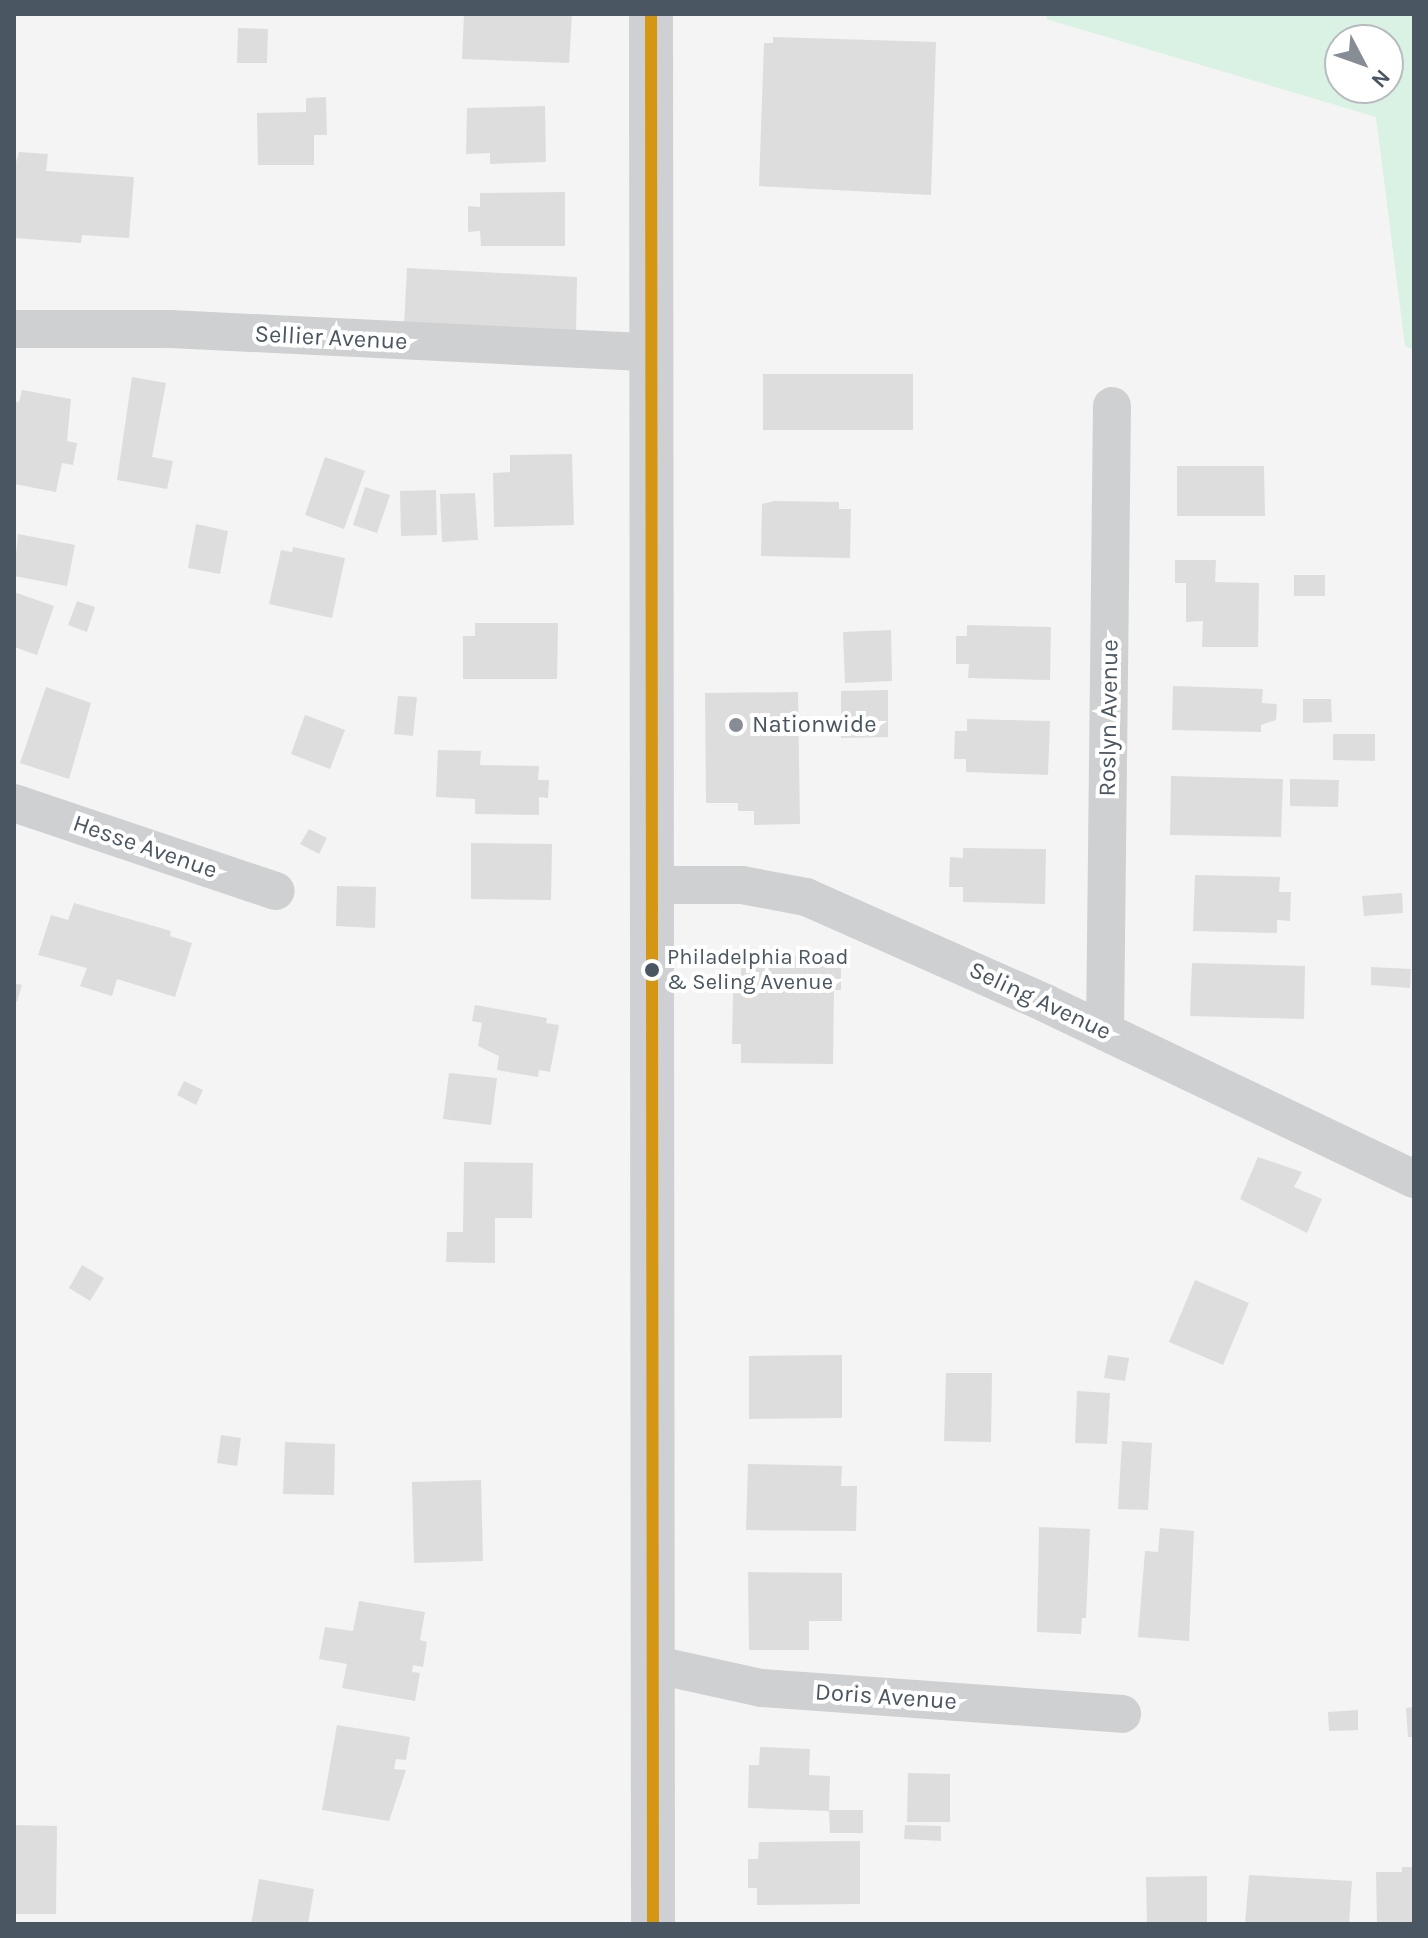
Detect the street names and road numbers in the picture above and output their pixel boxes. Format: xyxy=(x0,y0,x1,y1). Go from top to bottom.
street label: Sellier Avenue xyxy=(254,320,408,356)
street label: Roslyn Avenue xyxy=(1093,639,1125,797)
street label: Hesse Avenue xyxy=(69,809,221,885)
street label: Seling Avenue xyxy=(964,956,1116,1046)
street label: Doris Avenue xyxy=(814,1678,958,1716)

